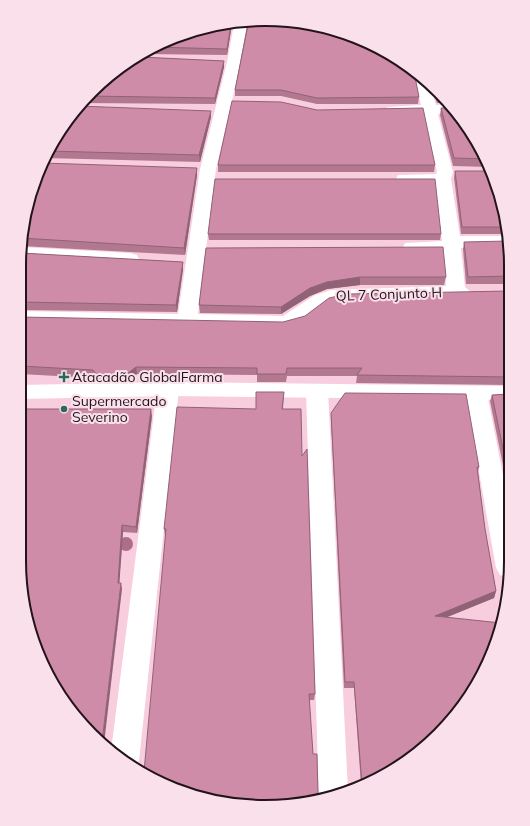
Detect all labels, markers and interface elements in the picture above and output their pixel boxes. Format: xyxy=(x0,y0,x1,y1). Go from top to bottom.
street label: QL 7 Conjunto H xyxy=(336,283,442,305)
place label: Atacadão GlobalFarma xyxy=(72,368,223,386)
marker: Atacadão GlobalFarma xyxy=(59,372,69,382)
place label: Supermercado Severino xyxy=(72,392,166,426)
marker: Supermercado Severino xyxy=(59,404,69,414)

